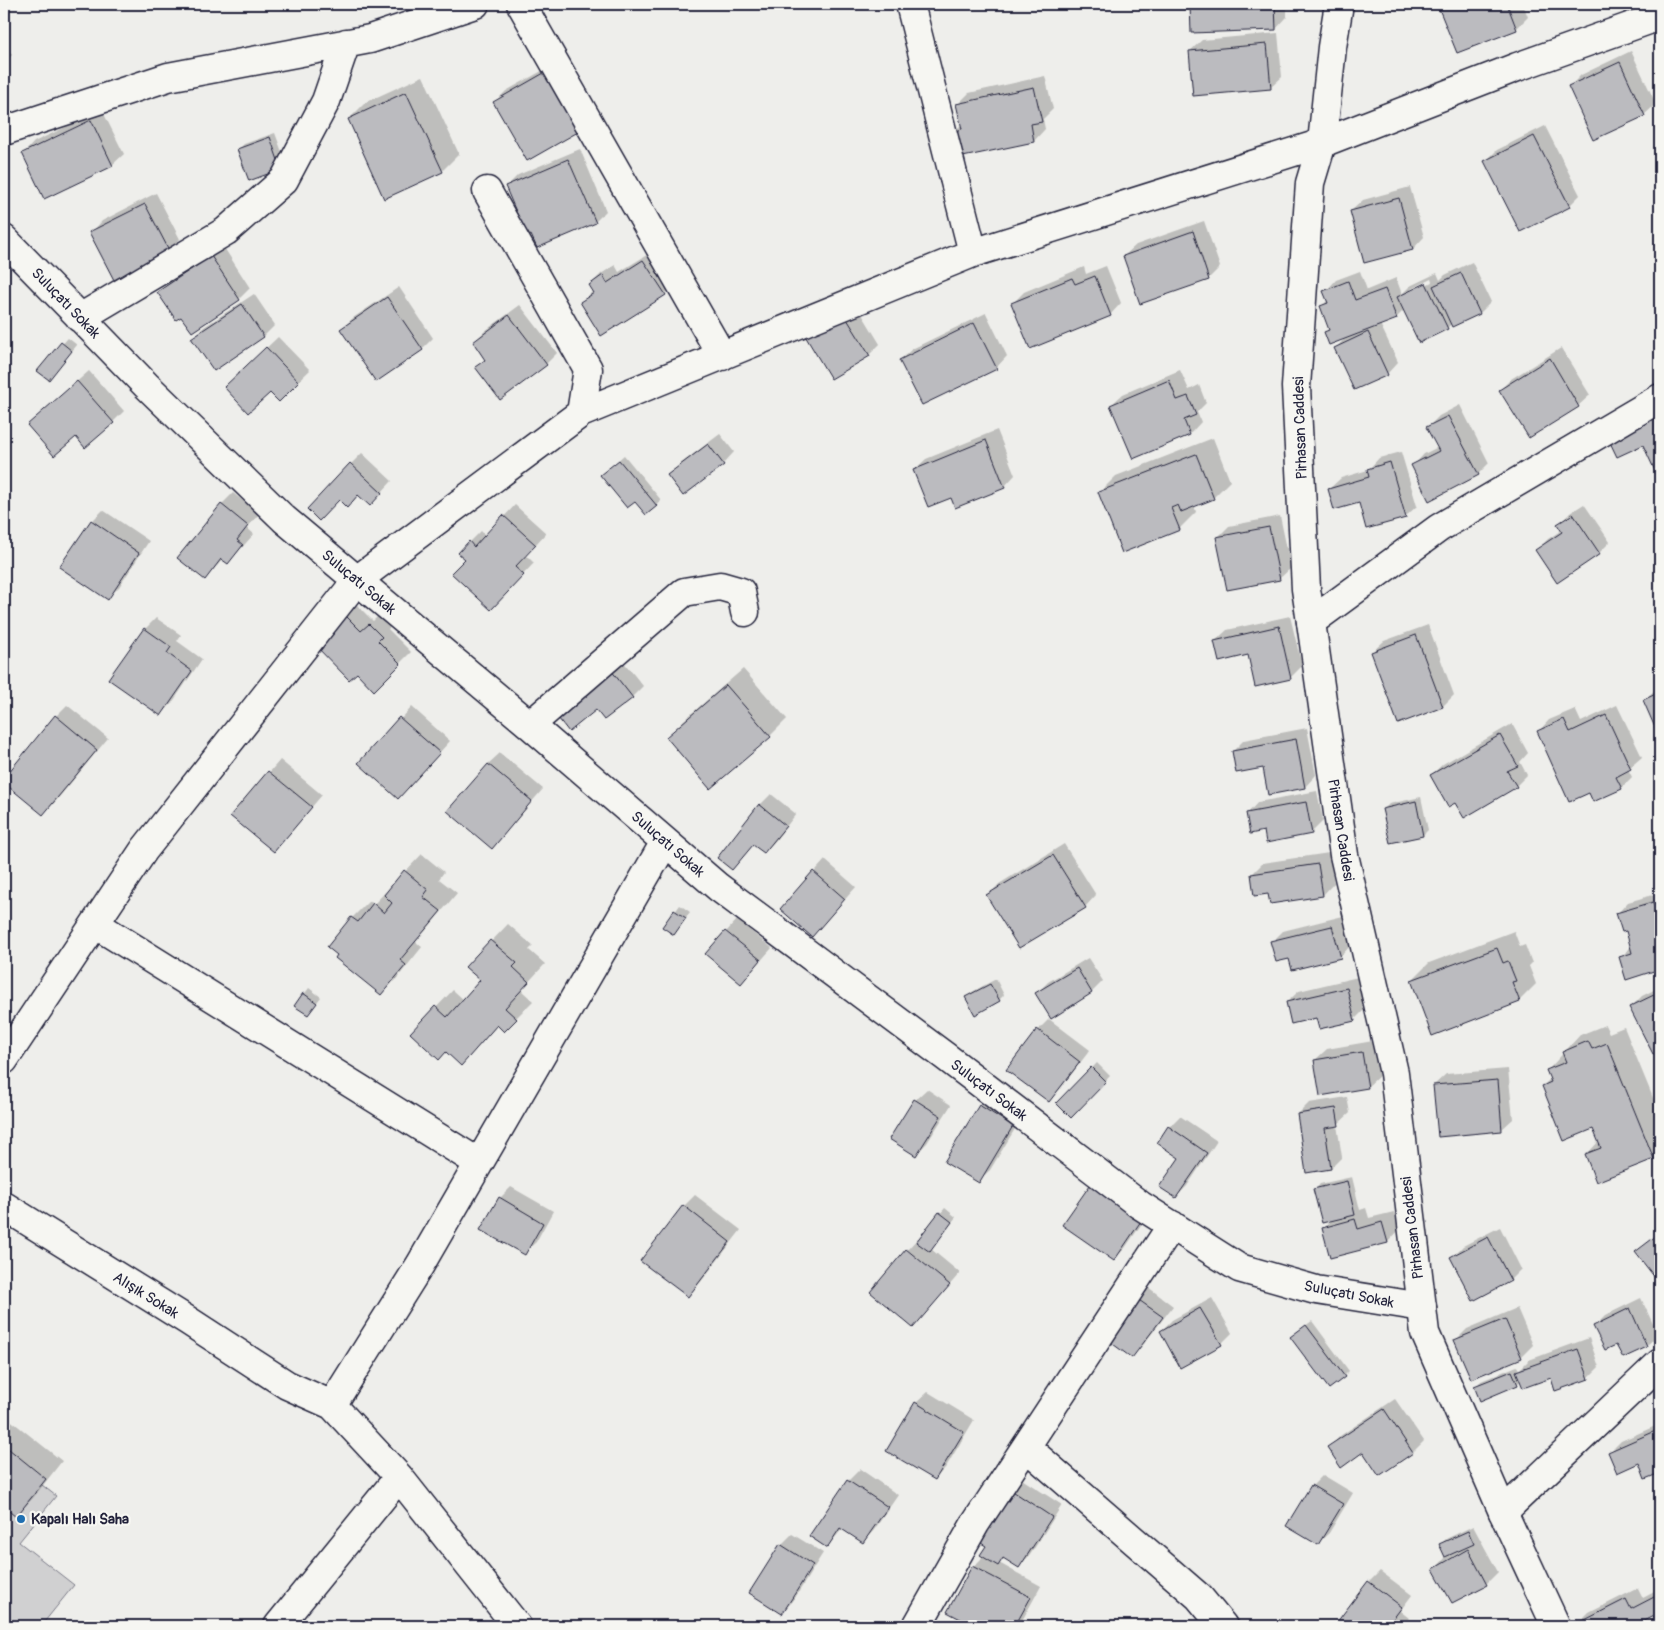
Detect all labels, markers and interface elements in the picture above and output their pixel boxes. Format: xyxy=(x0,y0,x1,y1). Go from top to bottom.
street label: Suluçatı Sokak xyxy=(27,264,105,343)
street label: Pirhasan Caddesi xyxy=(1289,376,1312,480)
street label: Suluçatı Sokak xyxy=(318,546,400,619)
street label: Pirhasan Caddesi xyxy=(1323,778,1358,883)
street label: Suluçatı Sokak xyxy=(627,807,709,882)
street label: Suluçatı Sokak xyxy=(947,1055,1031,1126)
street label: Pirhasan Caddesi xyxy=(1397,1175,1428,1280)
street label: Alışık Sokak xyxy=(109,1268,183,1323)
street label: Suluçatı Sokak xyxy=(1302,1276,1396,1313)
place label: Kapalı Halı Saha xyxy=(31,1510,129,1529)
marker: Kapalı Halı Saha xyxy=(15,1513,27,1525)

